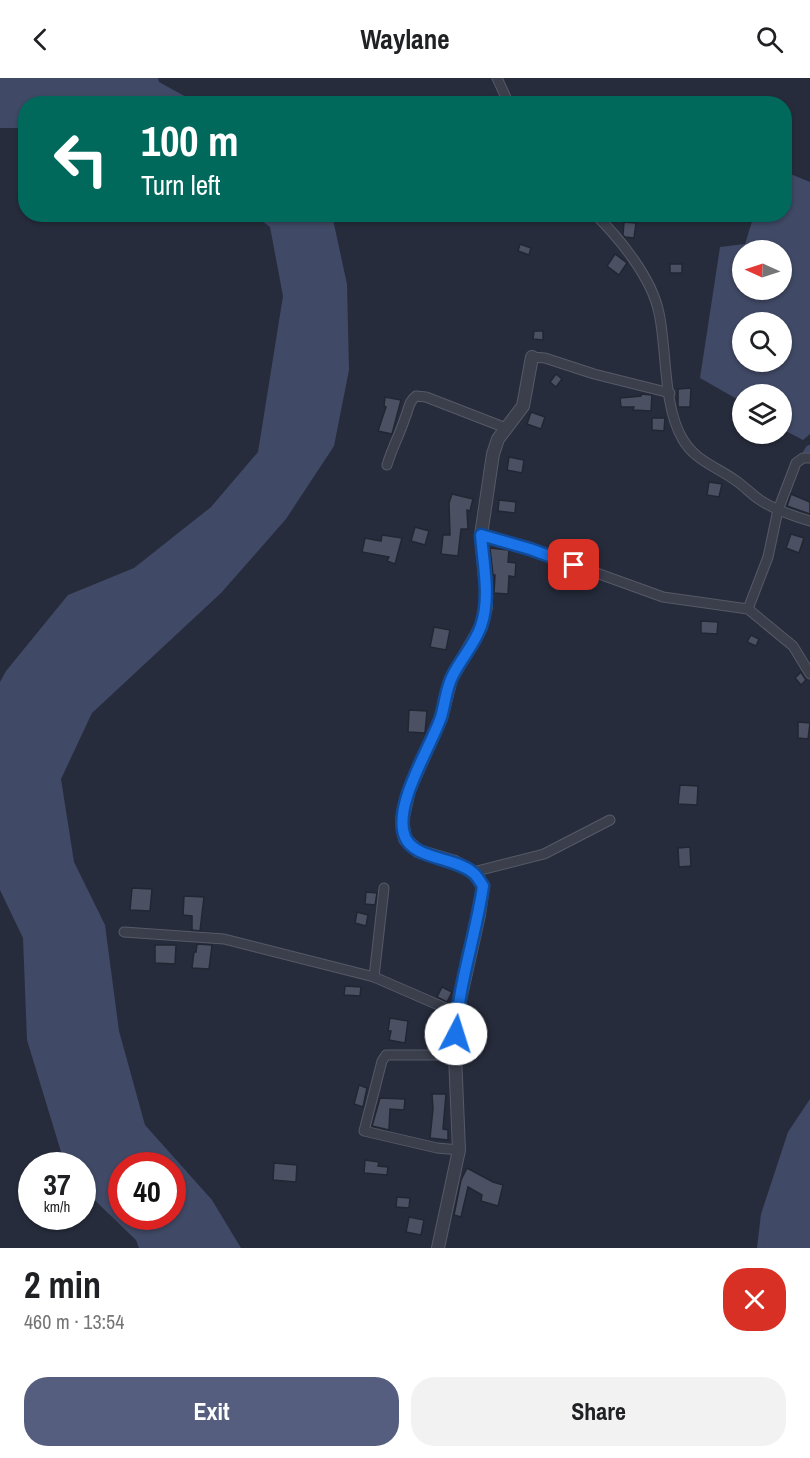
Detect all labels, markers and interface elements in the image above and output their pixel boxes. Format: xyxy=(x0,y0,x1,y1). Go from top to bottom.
text: Waylane xyxy=(360,21,450,57)
icon: back xyxy=(24,23,57,56)
icon: search xyxy=(753,23,786,56)
text: 100 m xyxy=(141,113,239,169)
icon: left xyxy=(42,120,120,198)
text: Turn left xyxy=(141,167,220,203)
north arrow xyxy=(732,240,792,300)
map controls xyxy=(732,240,792,444)
button: search xyxy=(732,312,792,372)
button: layers xyxy=(732,384,792,444)
pin xyxy=(548,539,599,590)
icon: arrive xyxy=(557,548,590,581)
position arrow xyxy=(424,1002,488,1066)
speed limit sign: 40 xyxy=(108,1152,186,1230)
text: 37 xyxy=(43,1164,71,1204)
text: km/h xyxy=(44,1196,70,1217)
text: 2 min xyxy=(24,1261,101,1309)
button: close xyxy=(723,1268,786,1331)
text: 460 m · 13:54 xyxy=(24,1308,124,1335)
button: Exit xyxy=(24,1377,399,1446)
button: Share xyxy=(411,1377,786,1446)

